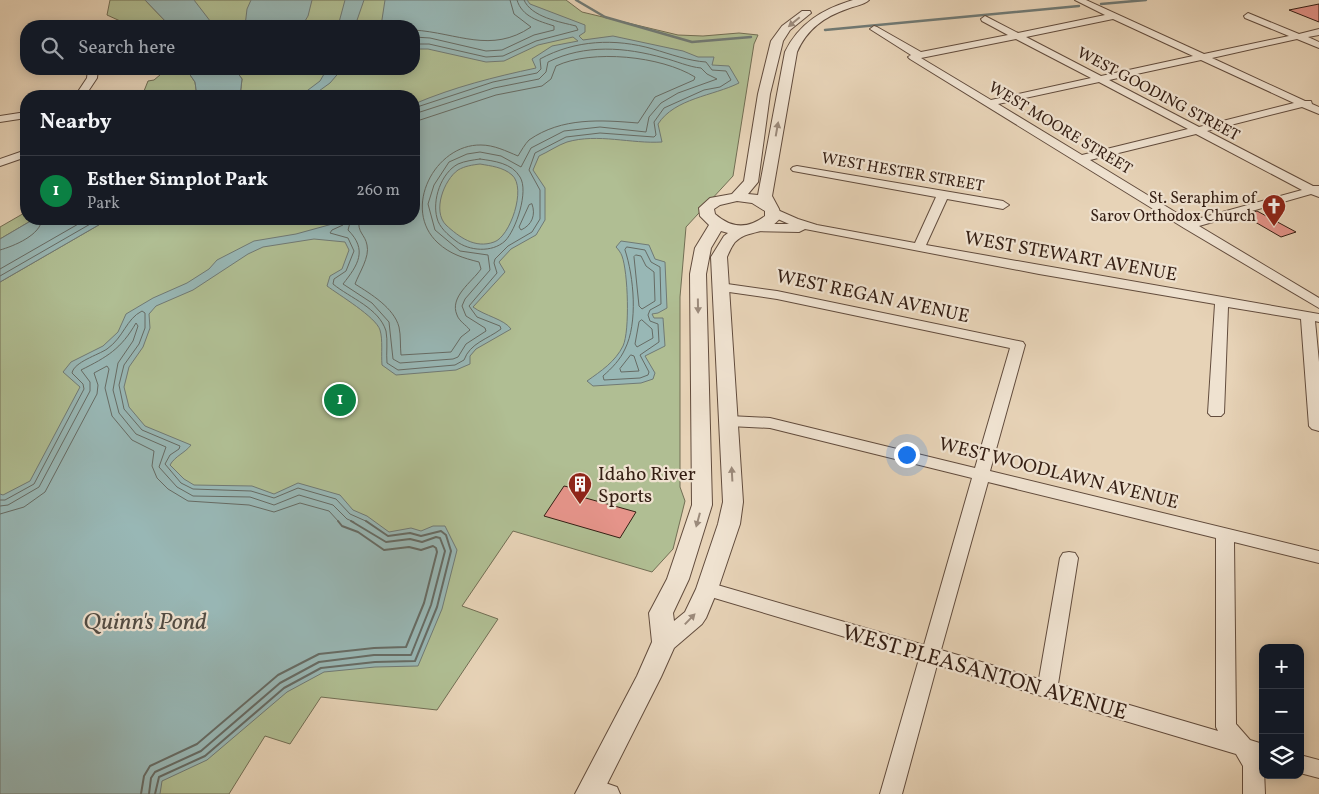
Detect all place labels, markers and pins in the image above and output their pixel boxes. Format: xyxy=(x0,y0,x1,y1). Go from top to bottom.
place label: St. Seraphim of Sarov Orthodox Church xyxy=(1090,188,1258,228)
church icon: St. Seraphim of Sarov Orthodox Church xyxy=(1261,193,1287,227)
pin: 1 xyxy=(324,381,356,419)
place label: Idaho River Sports xyxy=(598,462,696,510)
building icon: Idaho River Sports xyxy=(567,471,593,505)

